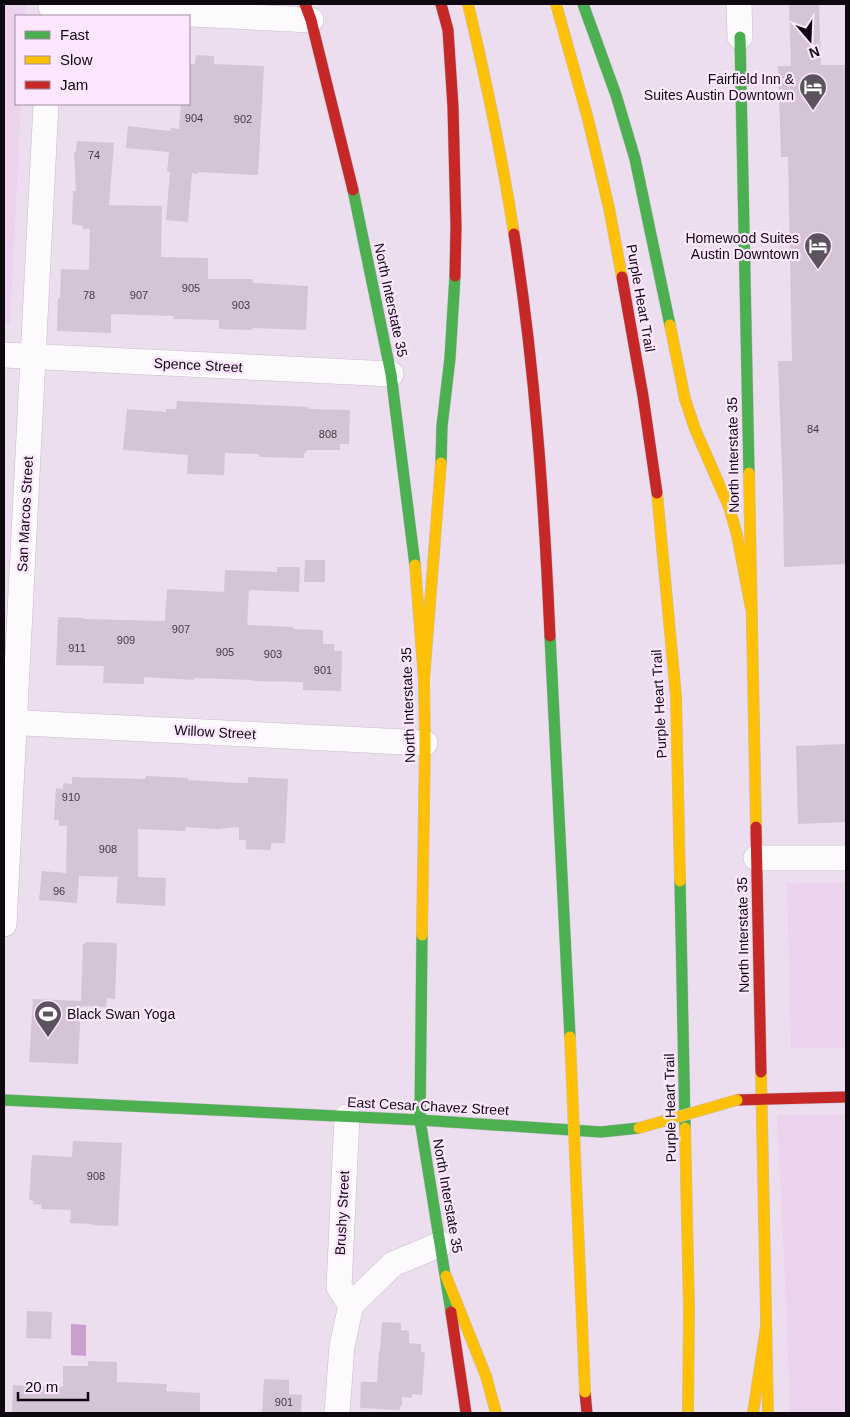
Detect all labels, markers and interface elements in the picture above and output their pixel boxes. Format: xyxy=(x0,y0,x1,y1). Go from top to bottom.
legend xyxy=(15,15,190,105)
north arrow xyxy=(785,15,835,65)
text: Fast xyxy=(60,26,90,43)
text: N xyxy=(807,43,822,62)
text: Slow xyxy=(60,51,93,68)
place label: Fairfield Inn & Suites Austin Downtown xyxy=(644,71,795,103)
hotel icon: Fairfield Inn & Suites Austin Downtown xyxy=(798,72,828,111)
text: Jam xyxy=(60,76,88,93)
house number: 904 xyxy=(185,112,203,124)
house number: 902 xyxy=(234,113,252,125)
house number: 74 xyxy=(88,149,100,161)
place label: Homewood Suites Austin Downtown xyxy=(685,230,799,262)
hotel icon: Homewood Suites Austin Downtown xyxy=(803,231,833,270)
street label: North Interstate 35 xyxy=(371,242,411,359)
street label: Purple Heart Trail xyxy=(624,243,658,353)
house number: 905 xyxy=(182,282,200,294)
house number: 78 xyxy=(83,289,95,301)
house number: 907 xyxy=(130,289,148,301)
house number: 903 xyxy=(232,299,250,311)
street label: Spence Street xyxy=(153,355,243,375)
street label: North Interstate 35 xyxy=(724,397,742,513)
house number: 84 xyxy=(807,423,819,435)
house number: 808 xyxy=(319,428,337,440)
street label: San Marcos Street xyxy=(14,456,36,572)
house number: 907 xyxy=(172,623,190,635)
house number: 909 xyxy=(117,634,135,646)
house number: 911 xyxy=(68,642,86,654)
house number: 905 xyxy=(216,646,234,658)
street label: North Interstate 35 xyxy=(398,647,418,763)
house number: 903 xyxy=(264,648,282,660)
street label: Purple Heart Trail xyxy=(648,649,670,759)
house number: 901 xyxy=(314,664,332,676)
street label: Willow Street xyxy=(174,722,256,742)
house number: 910 xyxy=(62,791,80,803)
house number: 908 xyxy=(99,843,117,855)
street label: North Interstate 35 xyxy=(734,877,752,993)
house number: 96 xyxy=(53,885,65,897)
sports icon: Black Swan Yoga xyxy=(33,999,63,1038)
place label: Black Swan Yoga xyxy=(67,1006,175,1022)
street label: Purple Heart Trail xyxy=(661,1053,679,1163)
street label: East Cesar Chavez Street xyxy=(347,1094,509,1118)
street label: North Interstate 35 xyxy=(430,1138,466,1255)
house number: 908 xyxy=(87,1170,105,1182)
street label: Brushy Street xyxy=(332,1170,352,1256)
scale bar xyxy=(18,1370,88,1402)
text: 20 m xyxy=(25,1378,58,1395)
house number: 901 xyxy=(275,1396,293,1408)

